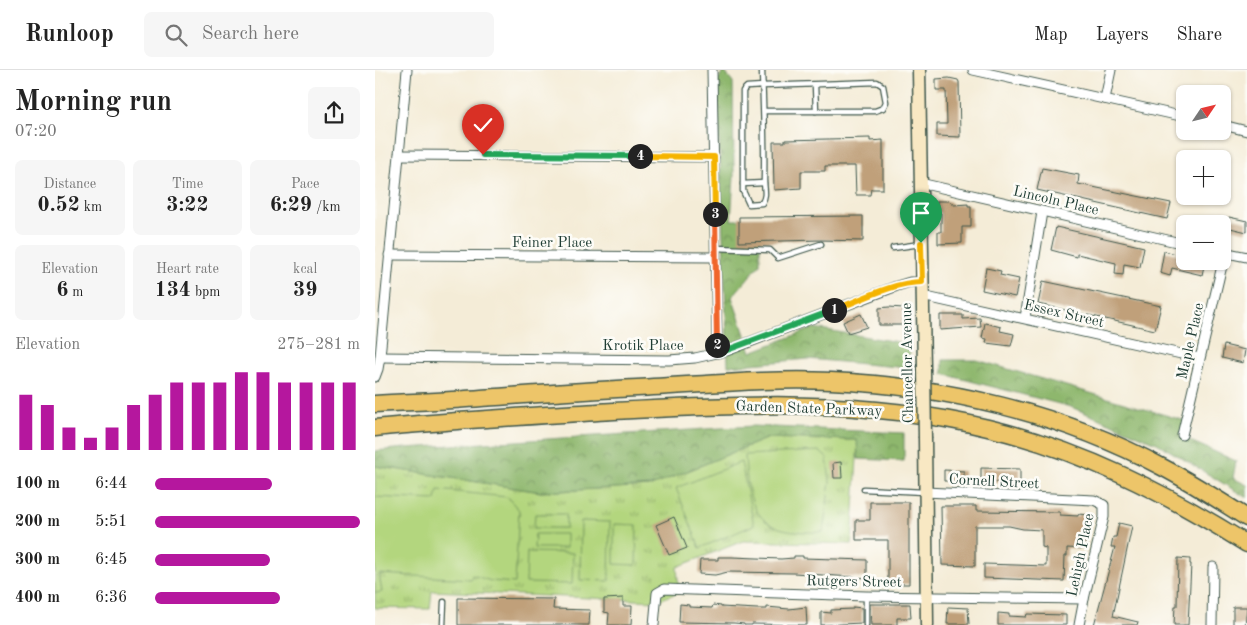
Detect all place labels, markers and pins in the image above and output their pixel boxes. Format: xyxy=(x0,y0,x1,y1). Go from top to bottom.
pin xyxy=(462,104,504,155)
pin: 4 xyxy=(627,144,653,168)
pin xyxy=(900,192,942,243)
pin: 3 xyxy=(703,202,727,226)
pin: 1 xyxy=(821,298,847,322)
pin: 2 xyxy=(705,332,729,358)

